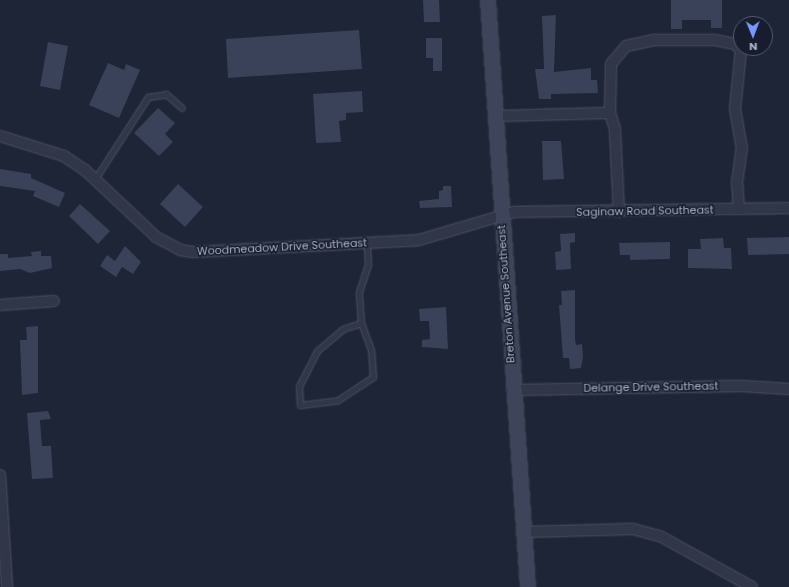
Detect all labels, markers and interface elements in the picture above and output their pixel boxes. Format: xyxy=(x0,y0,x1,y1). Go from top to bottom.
north arrow xyxy=(733,16,773,56)
text: N xyxy=(749,39,757,55)
street label: Saginaw Road Southeast xyxy=(576,203,714,219)
street label: Breton Avenue Southeast xyxy=(495,224,517,364)
street label: Woodmeadow Drive Southeast xyxy=(197,236,367,258)
street label: Delange Drive Southeast xyxy=(583,379,719,395)

